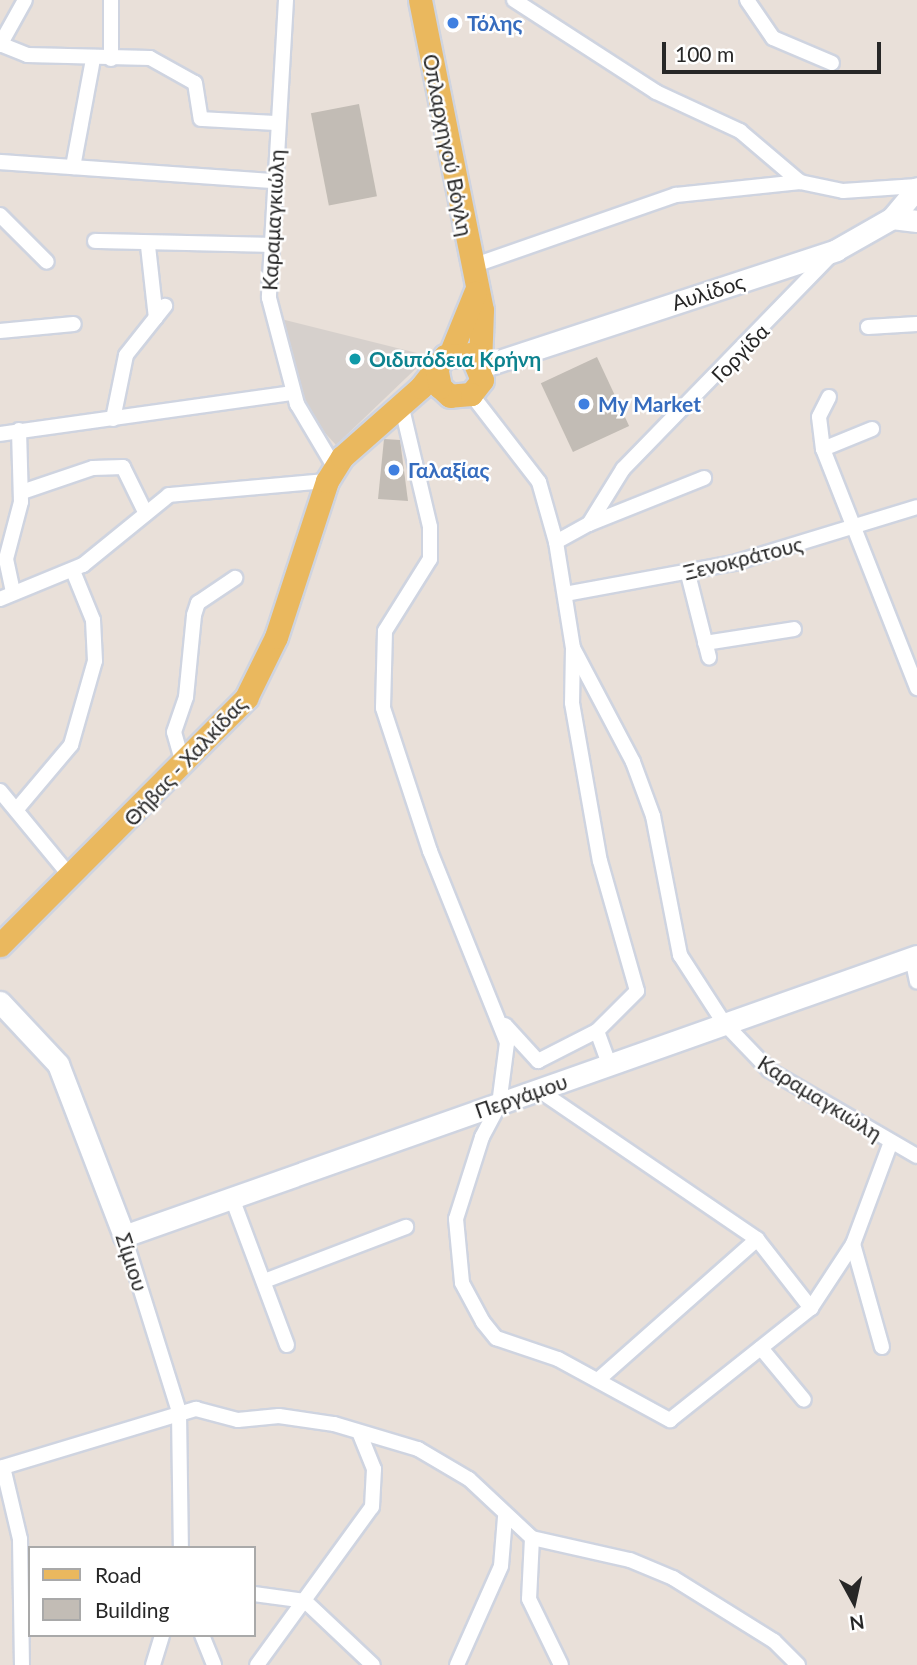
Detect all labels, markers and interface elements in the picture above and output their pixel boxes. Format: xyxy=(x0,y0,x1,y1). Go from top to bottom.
place label: Τόλης xyxy=(467,10,522,36)
marker: Τόλης xyxy=(445,15,461,31)
scale bar xyxy=(665,28,884,72)
text: 100 m xyxy=(675,41,734,66)
street label: Οπλαρχηγού Βόγλη xyxy=(418,52,478,238)
street label: Καραμαγκιώλη xyxy=(257,149,289,291)
street label: Αυλίδος xyxy=(668,268,748,316)
street label: Γοργίδα xyxy=(706,318,774,388)
place label: Οιδιπόδεια Κρήνη xyxy=(369,346,541,372)
marker: Οιδιπόδεια Κρήνη xyxy=(347,351,363,367)
place label: My Market xyxy=(598,391,701,417)
marker: My Market xyxy=(576,396,592,412)
place label: Γαλαξίας xyxy=(408,457,489,483)
marker: Γαλαξίας xyxy=(386,462,402,478)
street label: Ξενοκράτους xyxy=(681,531,805,585)
street label: Θήβας - Χαλκίδας xyxy=(118,691,252,831)
street label: Καραμαγκιώλη xyxy=(753,1050,887,1146)
street label: Περγάμου xyxy=(471,1068,571,1124)
street label: Σίμιου xyxy=(111,1230,153,1294)
legend xyxy=(28,1546,256,1637)
text: Road xyxy=(95,1562,142,1587)
north arrow xyxy=(819,1567,889,1637)
text: Building xyxy=(95,1597,170,1622)
text: N xyxy=(848,1611,866,1636)

